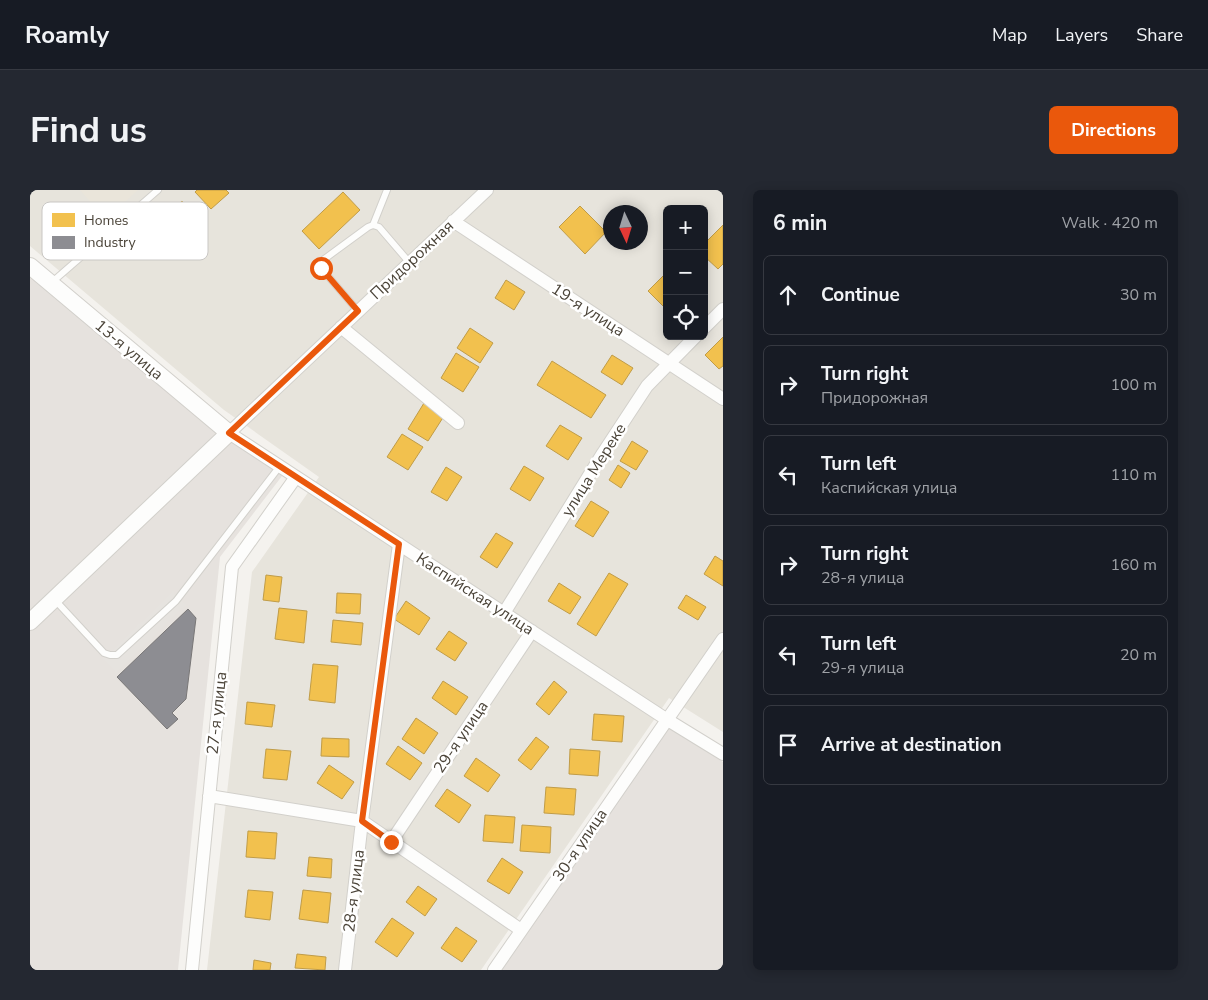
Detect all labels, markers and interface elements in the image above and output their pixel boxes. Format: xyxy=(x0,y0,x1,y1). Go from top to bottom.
text: Roamly xyxy=(25,19,109,51)
text: Map xyxy=(992,23,1027,47)
text: Layers xyxy=(1055,23,1108,47)
text: Share xyxy=(1136,23,1183,47)
button: Directions xyxy=(1049,106,1178,154)
text: Find us xyxy=(30,107,147,154)
legend xyxy=(42,202,208,260)
north arrow xyxy=(603,205,648,250)
map controls xyxy=(663,205,708,340)
button: + xyxy=(663,205,708,250)
text: 6 min xyxy=(773,209,827,237)
text: Homes xyxy=(84,211,129,230)
text: Walk · 420 m xyxy=(1062,212,1158,234)
street label: Придорожная xyxy=(365,215,459,305)
text: Industry xyxy=(84,233,137,252)
button: − xyxy=(663,250,708,295)
route start xyxy=(310,257,333,280)
street label: 19-я улица xyxy=(547,278,629,342)
icon: ahead xyxy=(774,281,802,309)
text: Continue xyxy=(821,282,900,308)
text: 30 m xyxy=(1120,284,1157,306)
button: locate xyxy=(663,295,708,340)
street label: 13-я улица xyxy=(90,315,168,385)
text: Turn right xyxy=(821,361,908,387)
icon: right xyxy=(774,371,802,399)
text: 100 m xyxy=(1110,374,1157,396)
text: Придорожная xyxy=(821,387,928,409)
street label: улица Мереке xyxy=(556,419,632,521)
text: Turn left xyxy=(821,451,896,477)
icon: left xyxy=(774,461,802,489)
text: 110 m xyxy=(1110,464,1157,486)
text: Каспийская улица xyxy=(821,477,957,499)
text: Turn right xyxy=(821,541,908,567)
street label: Каспийская улица xyxy=(412,548,538,640)
icon: right xyxy=(774,551,802,579)
text: 160 m xyxy=(1110,554,1157,576)
text: 28-я улица xyxy=(821,567,904,589)
text: Turn left xyxy=(821,631,896,657)
icon: left xyxy=(774,641,802,669)
text: 20 m xyxy=(1120,644,1157,666)
text: 29-я улица xyxy=(821,657,904,679)
street label: 27-я улица xyxy=(202,670,232,756)
street label: 29-я улица xyxy=(429,696,493,778)
icon: arrive xyxy=(774,731,802,759)
text: Arrive at destination xyxy=(821,732,1002,758)
street label: 30-я улица xyxy=(548,804,612,886)
route end xyxy=(380,831,403,854)
street label: 28-я улица xyxy=(338,848,370,934)

